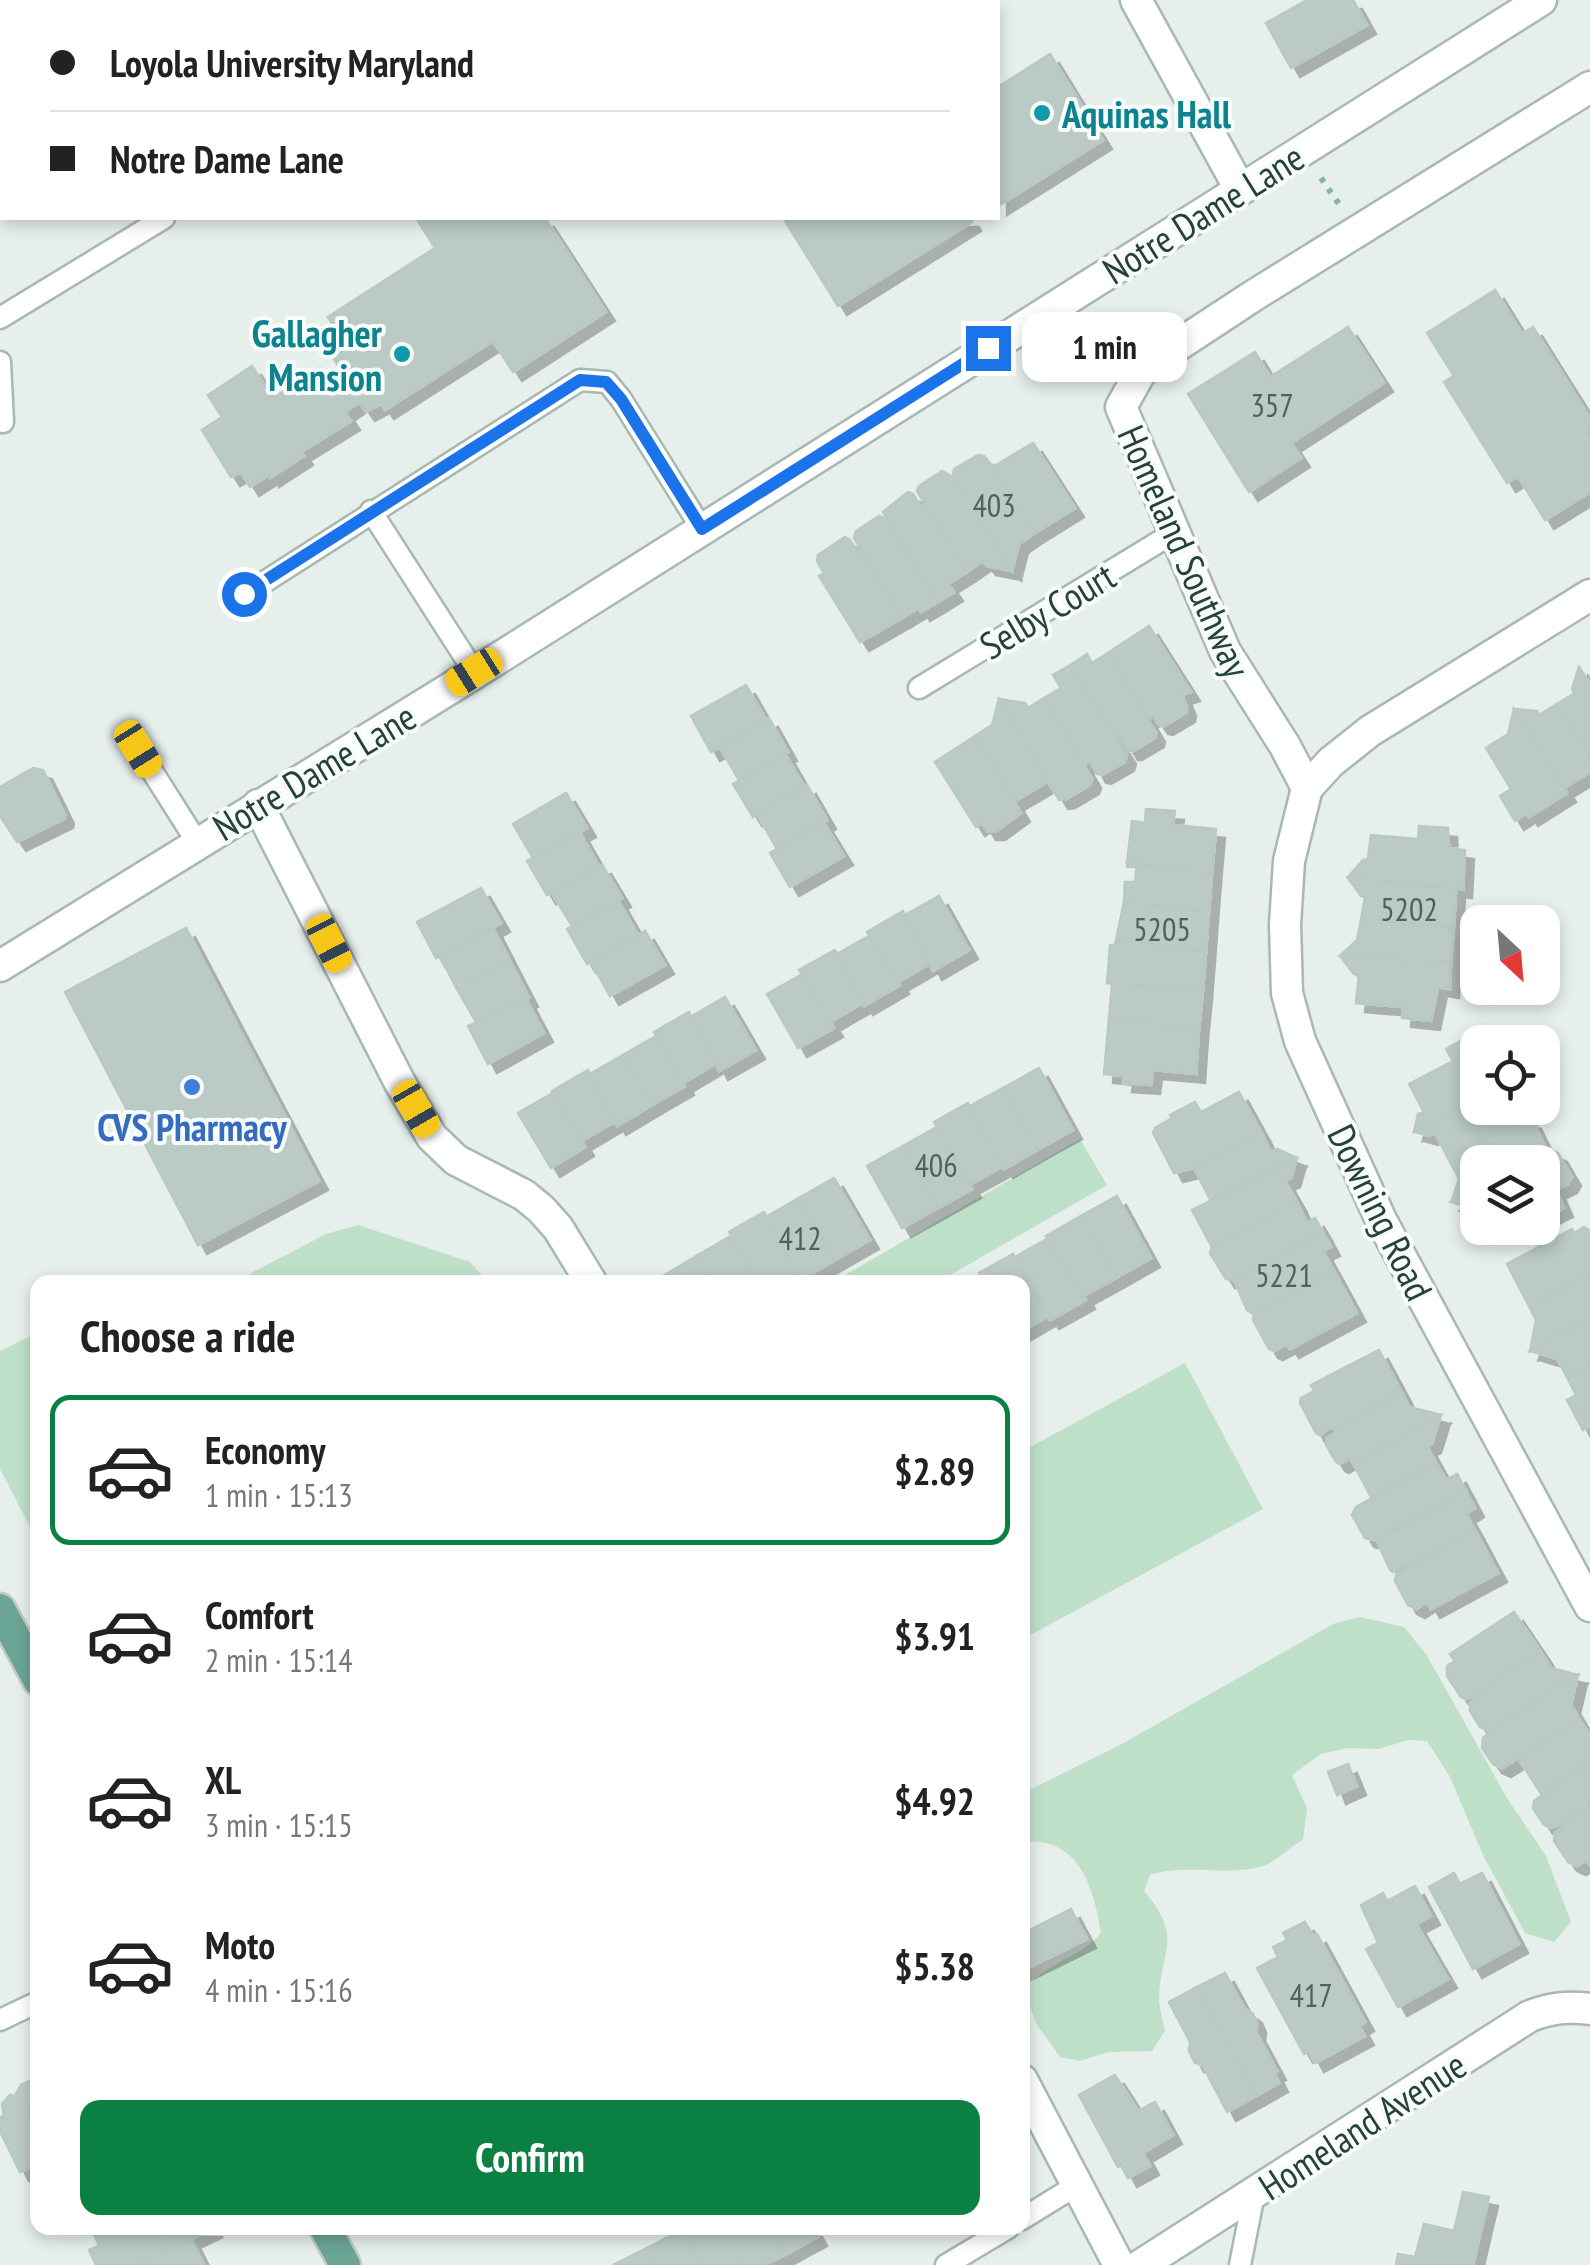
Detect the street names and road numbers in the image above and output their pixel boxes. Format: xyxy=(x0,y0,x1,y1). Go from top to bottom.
street label: Notre Dame Lane xyxy=(1093,132,1313,294)
street label: Homeland Southway xyxy=(1108,417,1263,685)
street label: Selby Court xyxy=(970,550,1124,669)
street label: Notre Dame Lane xyxy=(204,691,424,851)
street label: Downing Road xyxy=(1317,1116,1445,1308)
street label: Homeland Avenue xyxy=(1249,2040,1475,2210)

